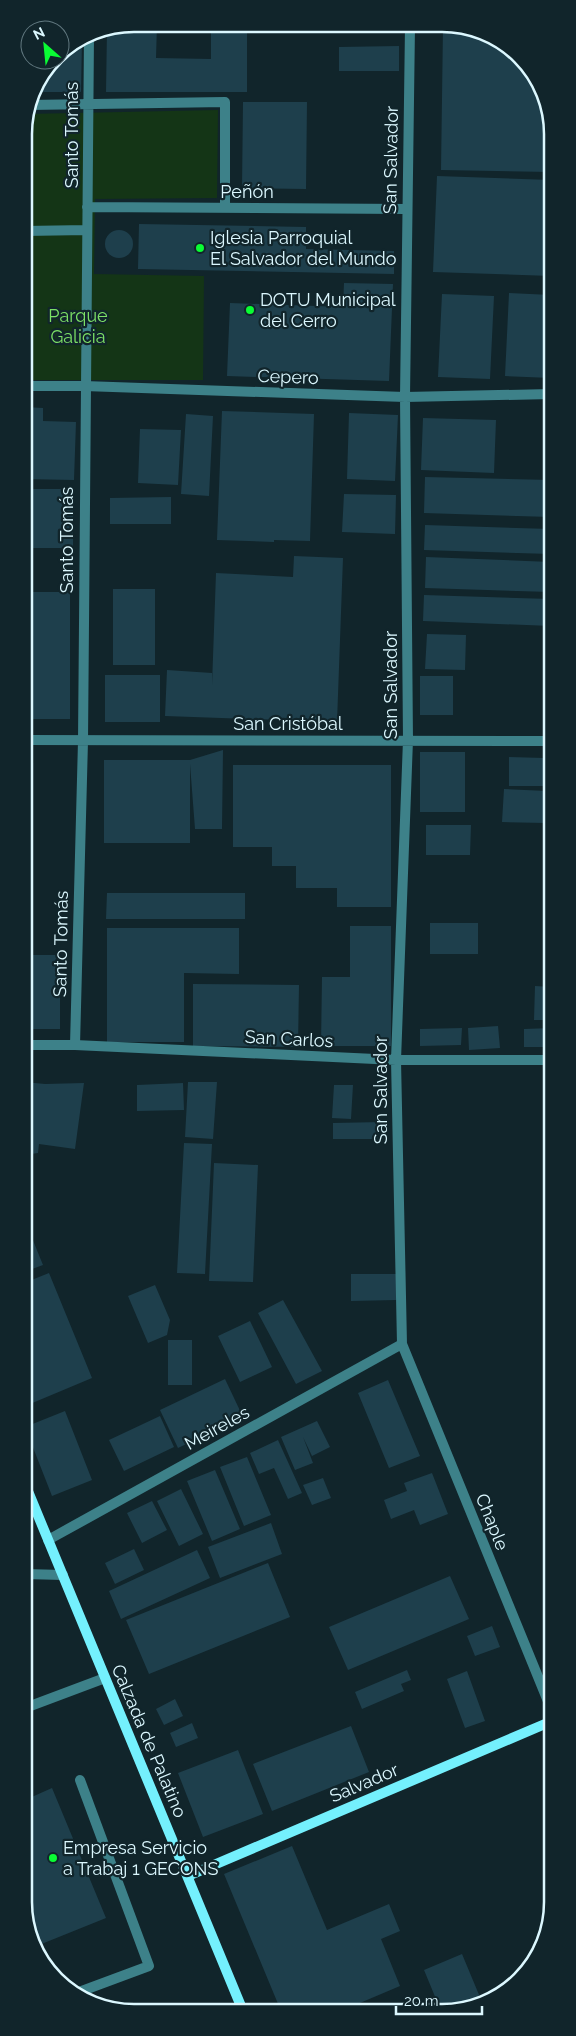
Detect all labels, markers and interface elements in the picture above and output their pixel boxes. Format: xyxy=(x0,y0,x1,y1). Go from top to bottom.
north arrow xyxy=(20,20,70,70)
text: N xyxy=(31,24,47,43)
street label: Santo Tomás xyxy=(61,81,82,188)
street label: San Salvador xyxy=(379,105,402,214)
street label: Peñón xyxy=(220,181,274,202)
place label: Iglesia Parroquial El Salvador del Mundo xyxy=(210,227,397,269)
marker: Iglesia Parroquial El Salvador del Mundo xyxy=(194,242,206,254)
place label: DOTU Municipal del Cerro xyxy=(260,289,396,331)
marker: DOTU Municipal del Cerro xyxy=(244,304,256,316)
park label: Parque Galicia xyxy=(48,305,108,347)
street label: Cepero xyxy=(257,365,319,388)
street label: Santo Tomás xyxy=(56,486,77,593)
street label: San Salvador xyxy=(380,630,401,739)
street label: San Cristóbal xyxy=(233,713,343,734)
street label: Santo Tomás xyxy=(49,890,72,997)
street label: San Carlos xyxy=(244,1026,334,1051)
street label: San Salvador xyxy=(370,1035,391,1144)
street label: Meireles xyxy=(181,1401,253,1454)
street label: Chaple xyxy=(472,1490,513,1554)
street label: Calzada de Palatino xyxy=(108,1661,191,1821)
street label: Salvador xyxy=(326,1758,402,1806)
place label: Empresa Servicio a Trabaj 1 GECONS xyxy=(63,1837,218,1879)
marker: Empresa Servicio a Trabaj 1 GECONS xyxy=(47,1852,59,1864)
scale bar xyxy=(396,1984,482,2016)
text: 20 m xyxy=(404,1992,439,2010)

